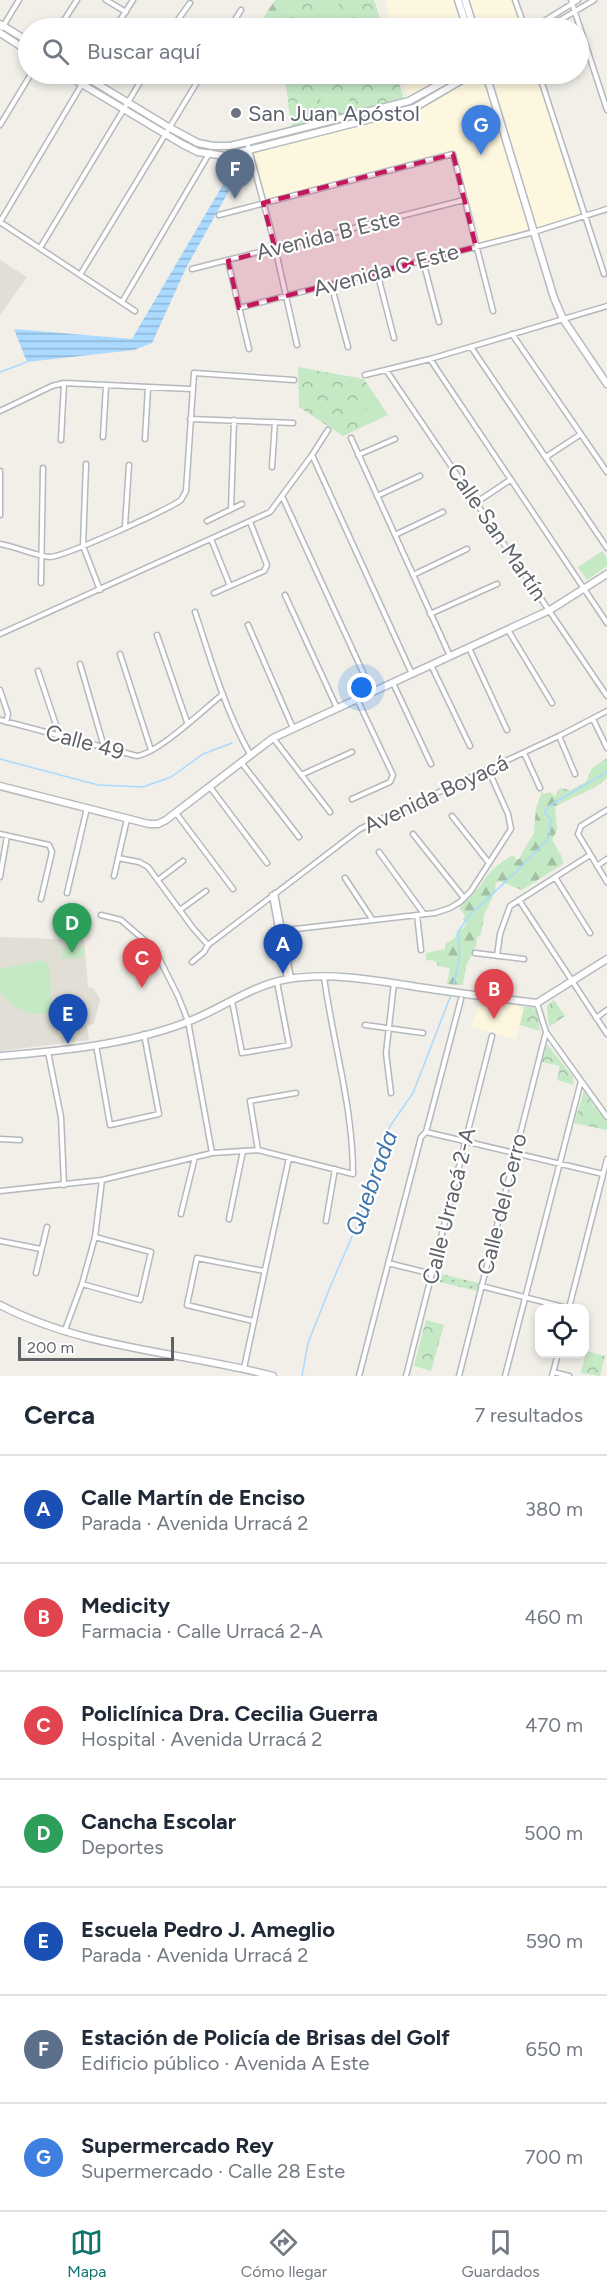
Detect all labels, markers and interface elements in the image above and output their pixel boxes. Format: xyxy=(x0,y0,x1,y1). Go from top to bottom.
search box xyxy=(18,18,589,84)
icon: search xyxy=(39,35,72,68)
text: Buscar aquí xyxy=(87,38,200,65)
place label: San Juan Apóstol xyxy=(248,100,420,127)
marker: San Juan Apóstol xyxy=(229,106,243,120)
pin: G xyxy=(462,106,500,155)
pin: F xyxy=(216,150,254,199)
street label: Avenida B Este xyxy=(253,204,403,266)
street label: Avenida C Este xyxy=(310,238,462,302)
street label: Calle San Martín xyxy=(441,458,553,606)
your location xyxy=(347,673,376,702)
street label: Calle 49 xyxy=(43,719,127,765)
street label: Avenida Boyacá xyxy=(359,749,513,839)
pin: D xyxy=(52,904,92,953)
pin: A xyxy=(264,924,302,974)
pin: C xyxy=(122,938,162,988)
pin: B xyxy=(474,970,514,1019)
pin: E xyxy=(48,994,88,1044)
street label: Calle Urracá 2-A xyxy=(416,1125,482,1287)
water label: Quebrada xyxy=(339,1126,403,1240)
street label: Calle del Cerro xyxy=(471,1130,533,1278)
map controls xyxy=(535,1304,589,1358)
button: locate xyxy=(535,1304,589,1358)
scale bar xyxy=(18,1334,174,1362)
text: 200 m xyxy=(27,1338,74,1357)
text: Cerca xyxy=(24,1399,95,1431)
text: 7 resultados xyxy=(474,1403,583,1427)
text: Calle Martín de Enciso xyxy=(81,1484,305,1511)
text: A xyxy=(36,1497,51,1521)
text: 380 m xyxy=(525,1497,583,1521)
text: Parada · Avenida Urracá 2 xyxy=(81,1511,308,1535)
text: Medicity xyxy=(81,1592,170,1619)
text: B xyxy=(37,1605,50,1629)
text: 460 m xyxy=(524,1605,583,1629)
text: Farmacia · Calle Urracá 2-A xyxy=(81,1619,323,1643)
text: Policlínica Dra. Cecilia Guerra xyxy=(81,1700,378,1727)
text: C xyxy=(36,1713,51,1737)
text: 470 m xyxy=(525,1713,583,1737)
text: Hospital · Avenida Urracá 2 xyxy=(81,1727,323,1751)
text: Cancha Escolar xyxy=(81,1808,236,1835)
text: D xyxy=(37,1821,51,1845)
text: 500 m xyxy=(524,1821,583,1845)
text: Deportes xyxy=(81,1835,164,1859)
text: Escuela Pedro J. Ameglio xyxy=(81,1916,335,1943)
text: E xyxy=(38,1929,49,1953)
text: 590 m xyxy=(525,1929,583,1953)
text: Parada · Avenida Urracá 2 xyxy=(81,1943,308,1967)
text: Estación de Policía de Brisas del Golf xyxy=(81,2024,450,2051)
text: F xyxy=(38,2037,49,2061)
text: 650 m xyxy=(525,2037,583,2061)
text: Edificio público · Avenida A Este xyxy=(81,2051,369,2075)
text: Supermercado Rey xyxy=(81,2132,274,2159)
text: G xyxy=(36,2145,51,2169)
text: 700 m xyxy=(525,2145,583,2169)
text: Supermercado · Calle 28 Este xyxy=(81,2159,345,2183)
tab: Mapa xyxy=(67,2226,106,2281)
tab: Cómo llegar xyxy=(241,2226,327,2281)
tab: Guardados xyxy=(462,2226,540,2281)

